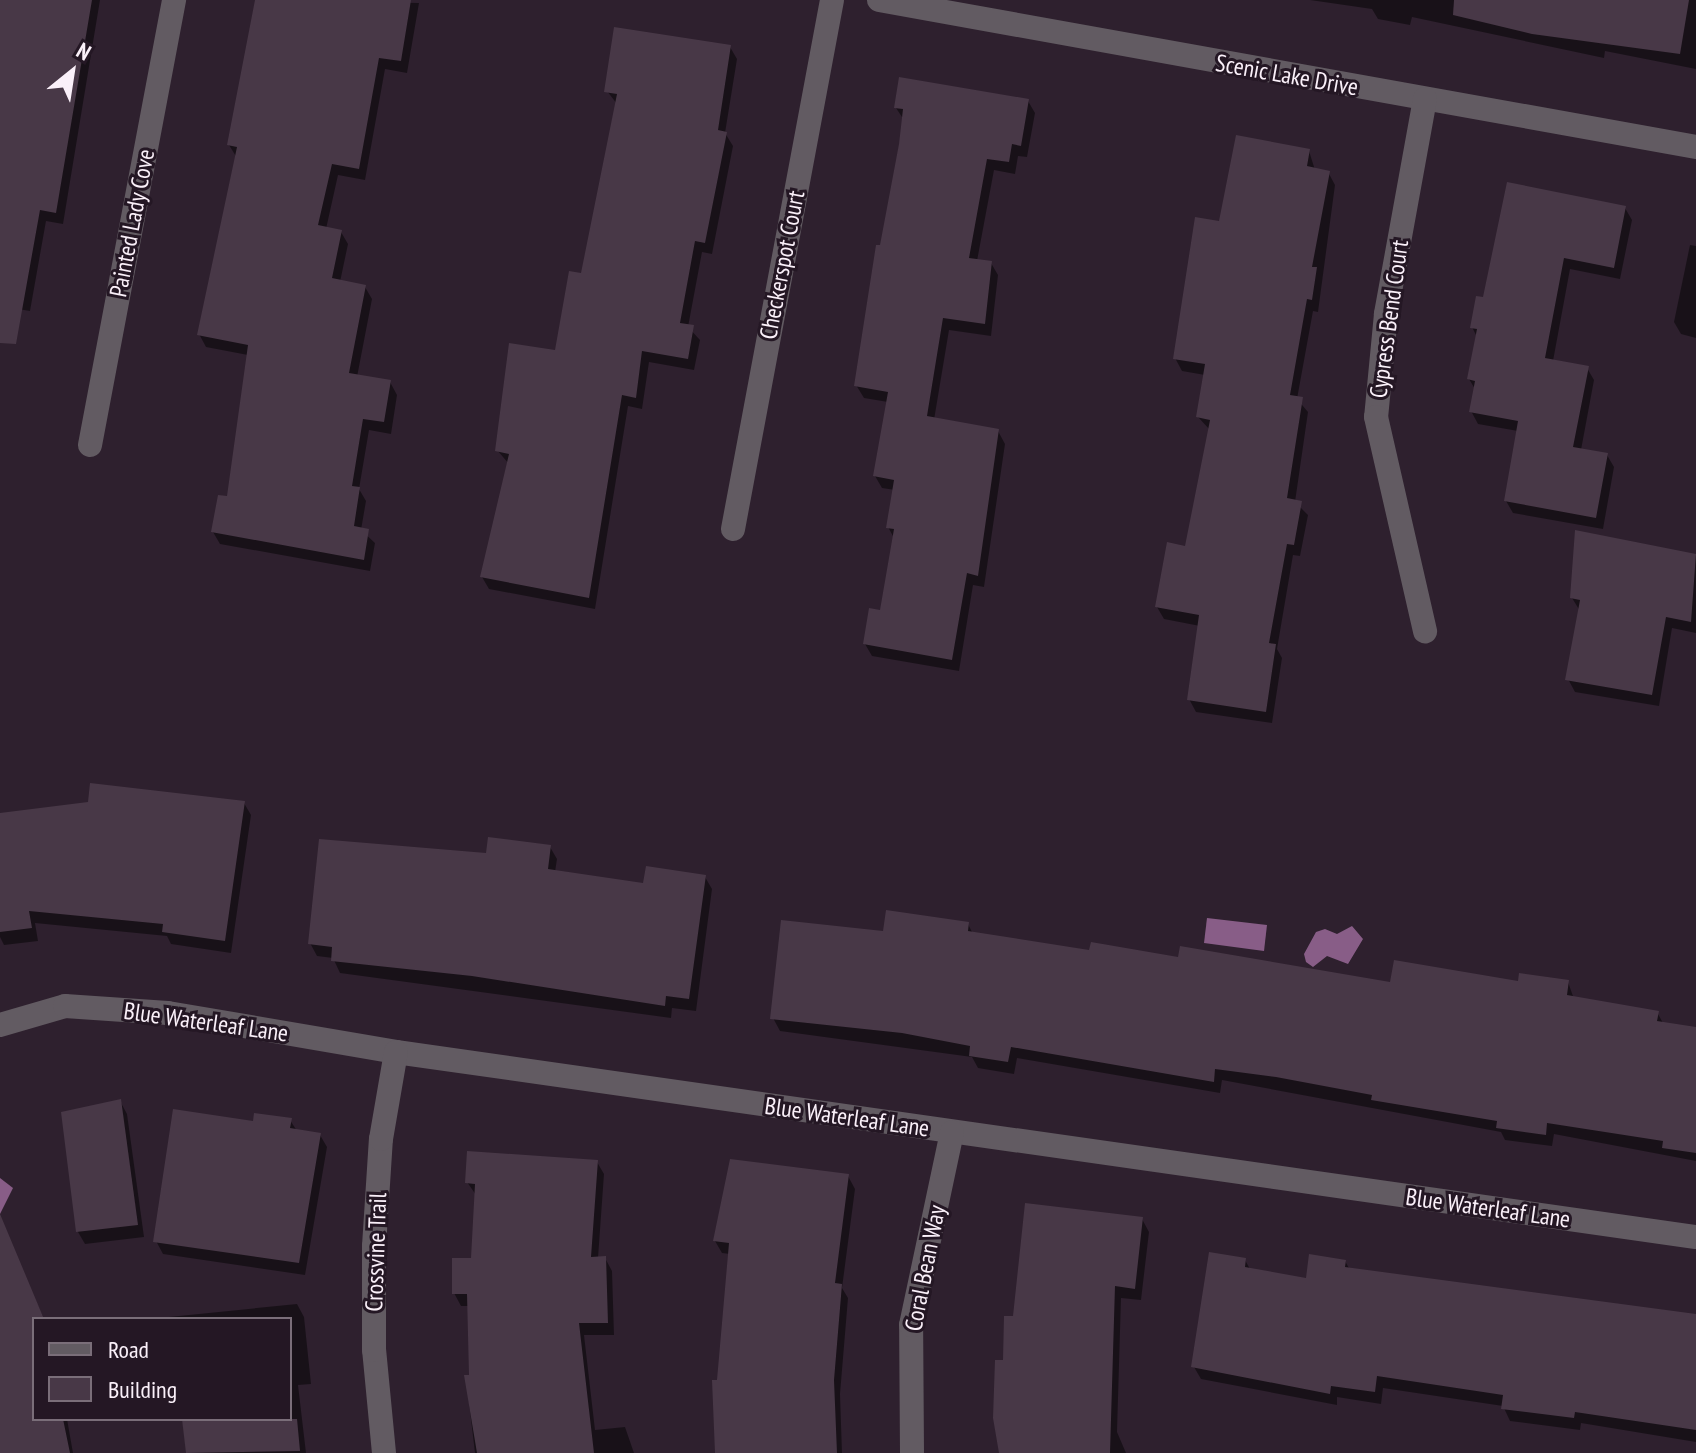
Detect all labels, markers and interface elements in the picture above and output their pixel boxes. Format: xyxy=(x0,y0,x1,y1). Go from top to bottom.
north arrow xyxy=(32,32,112,112)
text: N xyxy=(72,36,96,66)
street label: Scenic Lake Drive xyxy=(1213,48,1361,102)
street label: Painted Lady Cove xyxy=(103,146,161,300)
street label: Checkerspot Court xyxy=(753,188,811,342)
street label: Cypress Bend Court xyxy=(1364,238,1414,400)
street label: Blue Waterleaf Lane xyxy=(122,996,290,1048)
street label: Blue Waterleaf Lane xyxy=(763,1091,931,1143)
street label: Blue Waterleaf Lane xyxy=(1404,1182,1572,1234)
street label: Crossvine Trail xyxy=(360,1192,392,1312)
street label: Coral Bean Way xyxy=(899,1202,951,1334)
legend xyxy=(32,1317,292,1421)
text: Road xyxy=(108,1334,149,1365)
text: Building xyxy=(108,1374,177,1405)

